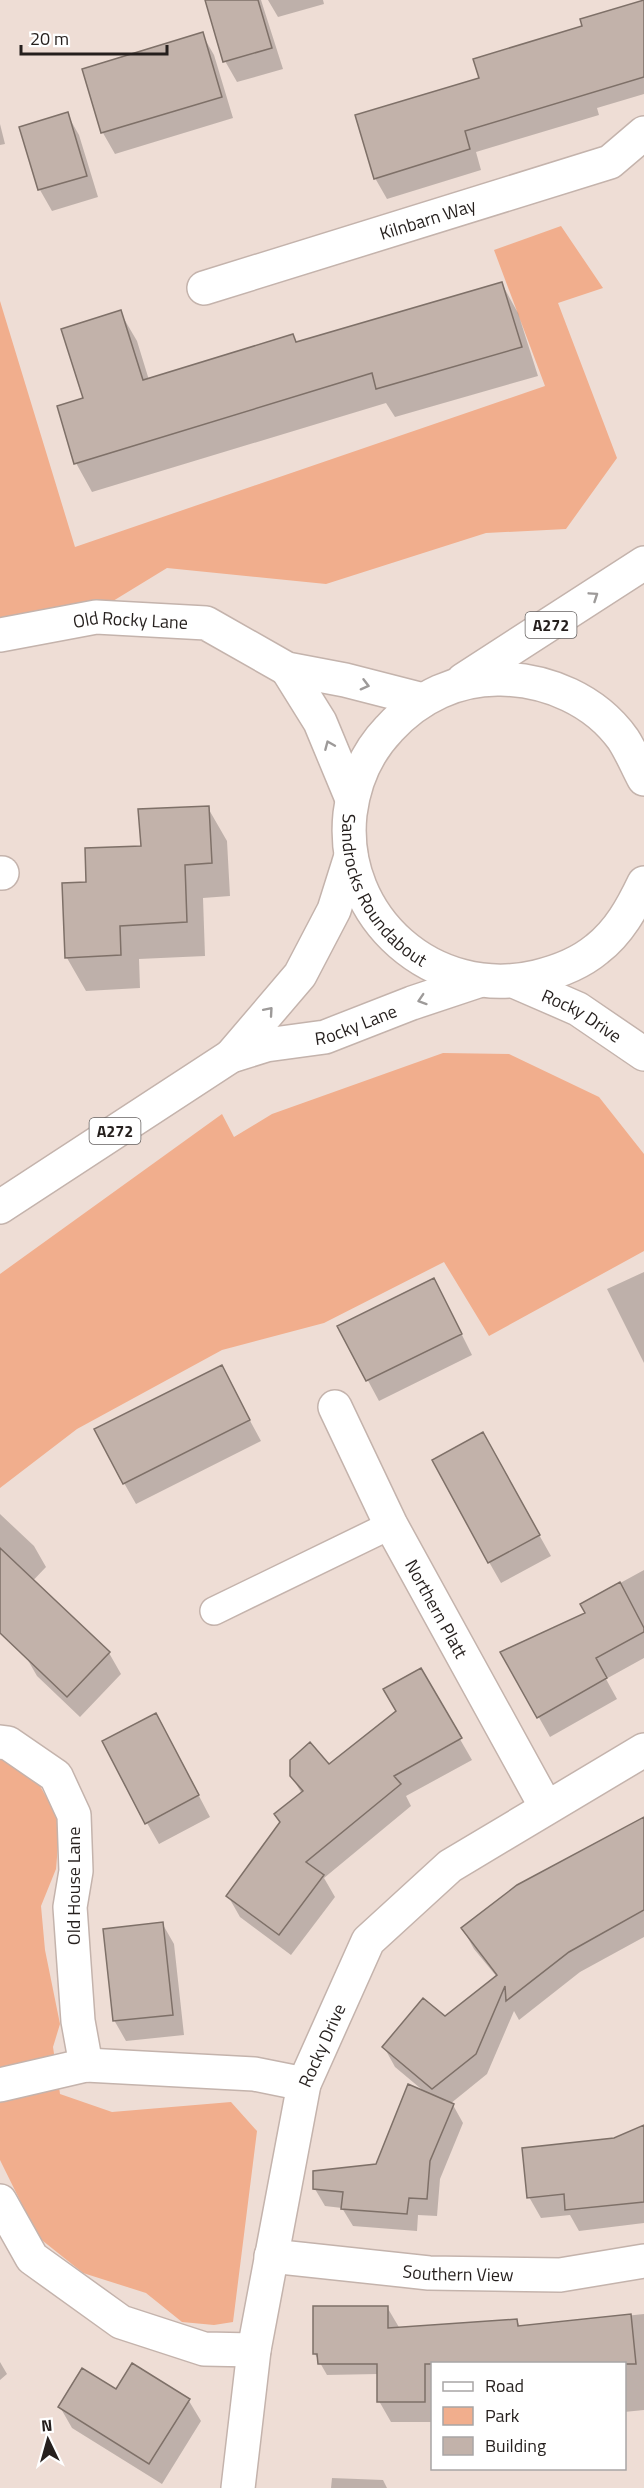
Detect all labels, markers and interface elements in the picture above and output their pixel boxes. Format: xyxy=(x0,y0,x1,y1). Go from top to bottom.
scale bar xyxy=(21,18,166,56)
text: 20 m xyxy=(30,25,69,52)
street label: Kilnbarn Way xyxy=(376,191,479,246)
one-way arrow xyxy=(588,592,599,603)
street label: Old Rocky Lane xyxy=(70,603,189,635)
road number: A272 xyxy=(526,612,576,638)
one-way arrow xyxy=(360,677,370,690)
one-way arrow xyxy=(324,740,336,751)
street label: Sandrocks Roundabout xyxy=(336,813,433,973)
street label: Rocky Drive xyxy=(538,981,628,1049)
one-way arrow xyxy=(417,992,428,1005)
street label: Rocky Lane xyxy=(313,997,401,1052)
one-way arrow xyxy=(262,1007,273,1018)
road number: A272 xyxy=(90,1118,140,1144)
street label: Northern Platt xyxy=(399,1554,475,1664)
street label: Old House Lane xyxy=(60,1827,87,1945)
street label: Rocky Drive xyxy=(291,1999,352,2091)
street label: Southern View xyxy=(401,2257,514,2288)
legend xyxy=(431,2362,626,2470)
text: Road xyxy=(485,2372,524,2399)
text: Park xyxy=(485,2402,520,2429)
north arrow xyxy=(18,2410,78,2470)
text: N xyxy=(40,2413,53,2437)
text: Building xyxy=(485,2432,546,2459)

